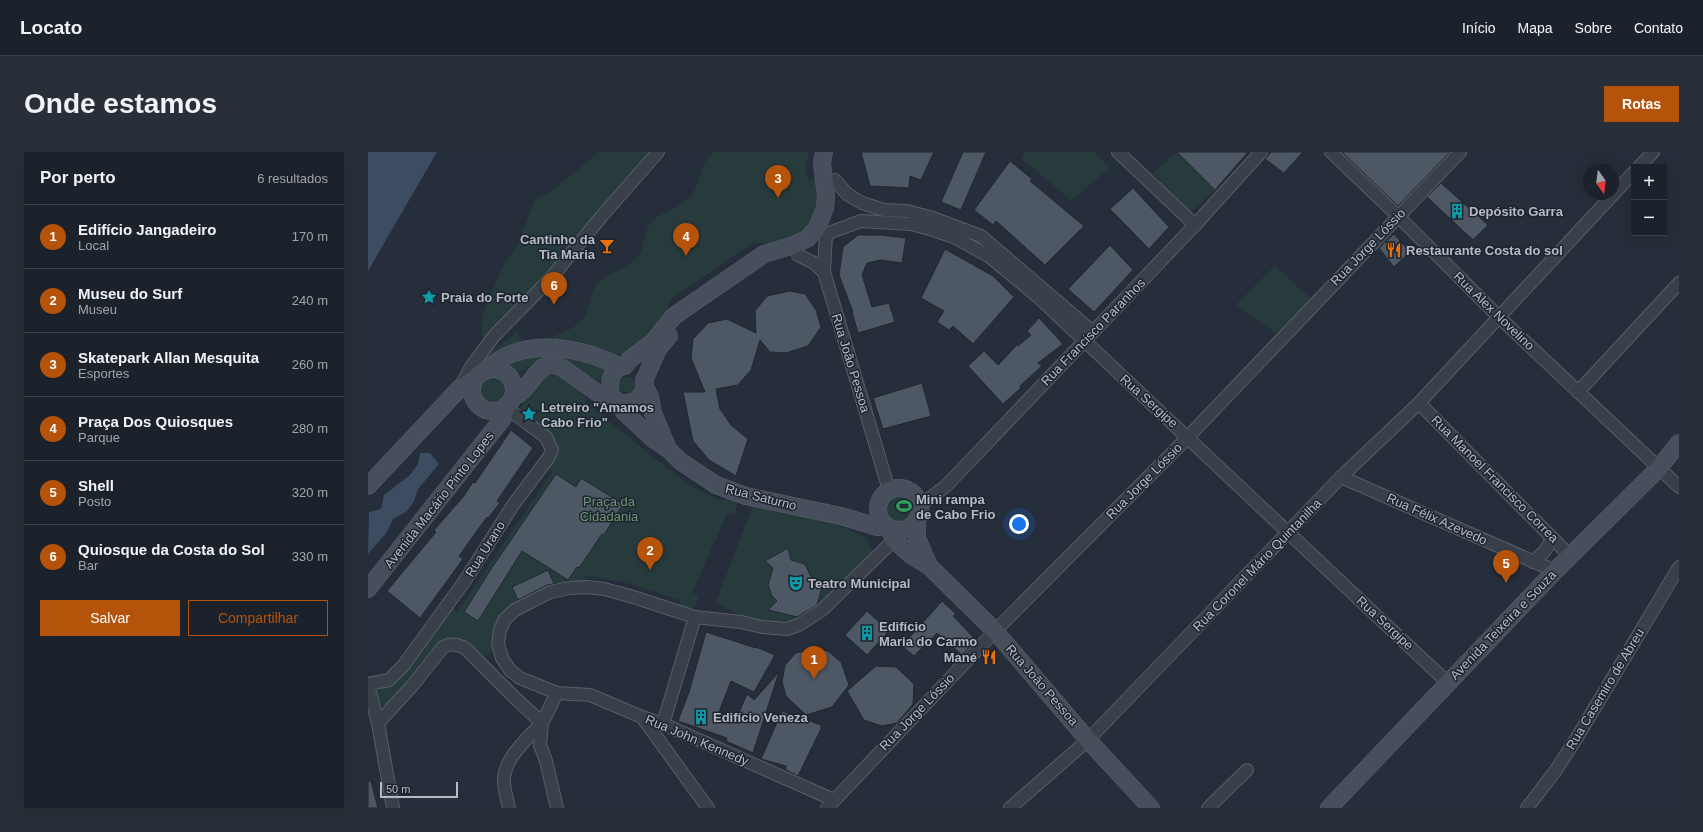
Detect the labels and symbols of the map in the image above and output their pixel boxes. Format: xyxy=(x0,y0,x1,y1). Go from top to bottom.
north arrow xyxy=(1583,164,1619,200)
pin: 3 xyxy=(765,165,791,198)
building icon: Depósito Garra xyxy=(1448,202,1466,220)
place label: Depósito Garra xyxy=(1469,204,1564,219)
street label: Rua Jorge Lóssio xyxy=(1327,205,1409,289)
pin: 4 xyxy=(673,223,699,256)
place label: Cantinho da Tia Maria xyxy=(520,232,596,262)
bar icon: Cantinho da Tia Maria xyxy=(598,237,616,255)
restaurant icon: Restaurante Costa do sol xyxy=(1385,241,1403,259)
place label: Restaurante Costa do sol xyxy=(1406,243,1563,258)
street label: Rua Alex Novelino xyxy=(1451,269,1537,353)
pin: 6 xyxy=(541,272,567,305)
street label: Rua Francisco Paranhos xyxy=(1038,275,1148,389)
place icon: Praia do Forte xyxy=(420,288,438,306)
place label: Praia do Forte xyxy=(441,290,528,305)
street label: Rua João Pessoa xyxy=(829,312,873,415)
street label: Rua Sergipe xyxy=(1117,371,1181,431)
place label: Letreiro "Amamos Cabo Frio" xyxy=(541,400,654,430)
place icon: Letreiro "Amamos Cabo Frio" xyxy=(520,405,538,423)
street label: Rua Manoel Francisco Correa xyxy=(1428,412,1562,546)
street label: Avenida Macário Pinto Lopes xyxy=(381,428,497,571)
street label: Rua Jorge Lóssio xyxy=(1103,440,1185,522)
street label: Rua Saturno xyxy=(724,481,798,513)
street label: Rua Félix Azevedo xyxy=(1384,490,1490,548)
place label: Mini rampa de Cabo Frio xyxy=(916,492,996,522)
park label: Praça da Cidadania xyxy=(580,494,639,524)
street label: Rua Coronel Mário Quintanilha xyxy=(1190,495,1325,634)
sports icon: Mini rampa de Cabo Frio xyxy=(895,497,913,515)
your location xyxy=(1009,514,1029,534)
street label: Rua Urano xyxy=(462,518,508,580)
pin: 2 xyxy=(637,537,663,570)
pin: 5 xyxy=(1493,550,1519,583)
street label: Avenida Teixeira e Souza xyxy=(1447,567,1560,683)
theatre icon: Teatro Municipal xyxy=(787,574,805,592)
place label: Teatro Municipal xyxy=(808,576,910,591)
street label: Rua Sergipe xyxy=(1353,593,1417,653)
place label: Edifício Maria do Carmo xyxy=(879,619,977,649)
building icon: Edifício Maria do Carmo xyxy=(858,624,876,642)
street label: Rua Casemiro de Abreu xyxy=(1563,626,1647,752)
street label: Rua João Pessoa xyxy=(1003,641,1082,729)
pin: 1 xyxy=(801,646,827,679)
restaurant icon: Mané xyxy=(980,648,998,666)
place label: Mané xyxy=(944,650,977,665)
street label: Rua Jorge Lóssio xyxy=(876,670,958,754)
building icon: Edifício Veneza xyxy=(692,708,710,726)
place label: Edifício Veneza xyxy=(713,710,808,725)
street label: Rua John Kennedy xyxy=(643,711,751,769)
scale bar xyxy=(380,780,458,799)

